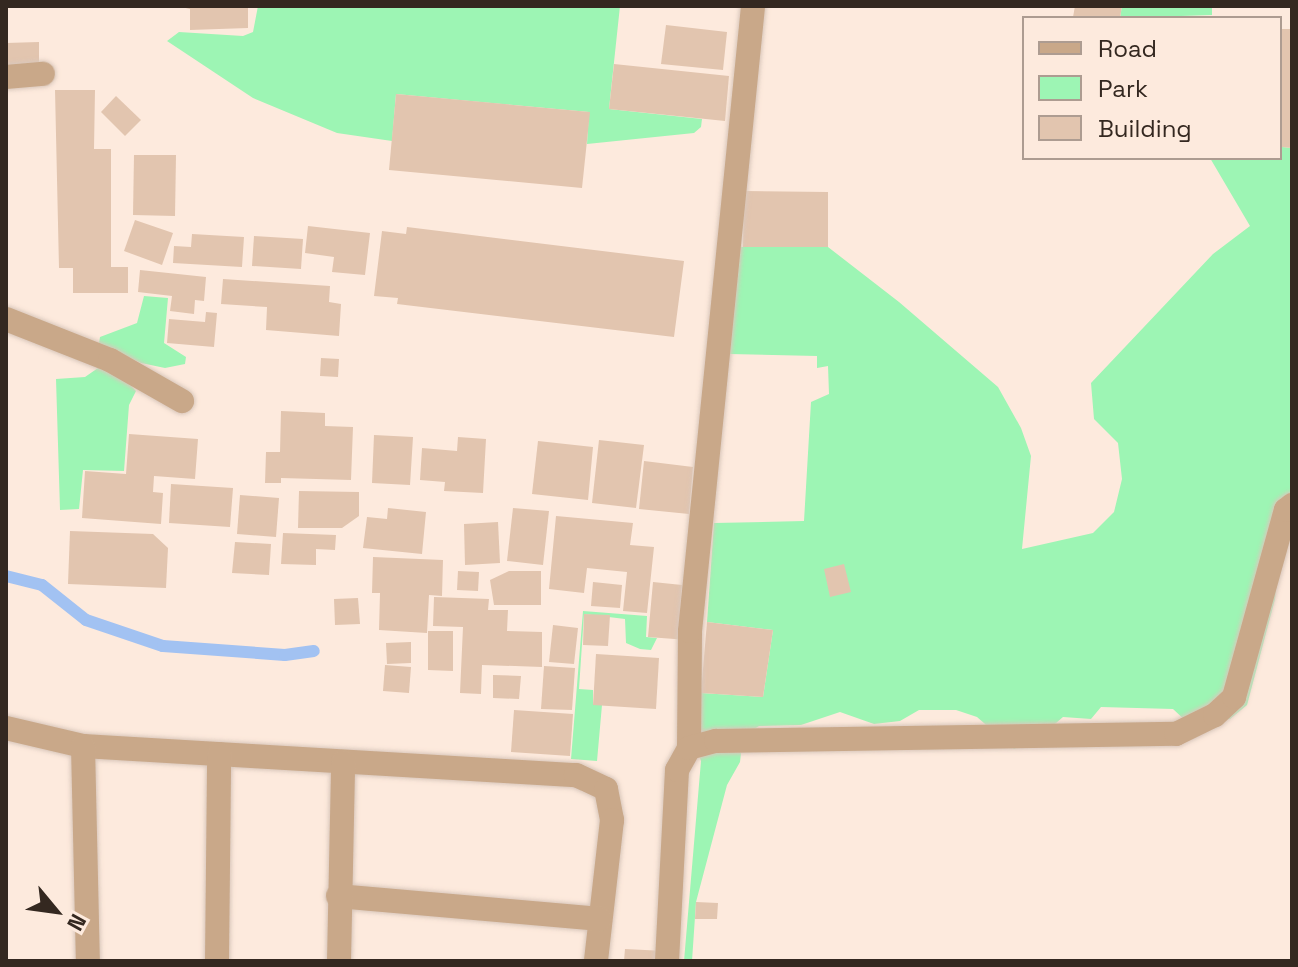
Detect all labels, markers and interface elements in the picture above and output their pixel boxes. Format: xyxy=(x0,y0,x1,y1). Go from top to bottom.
legend xyxy=(1022,16,1282,160)
text: Road xyxy=(1098,33,1157,64)
text: Park xyxy=(1098,73,1148,104)
text: Building xyxy=(1098,113,1192,144)
north arrow xyxy=(16,871,96,951)
text: N xyxy=(61,909,93,936)

